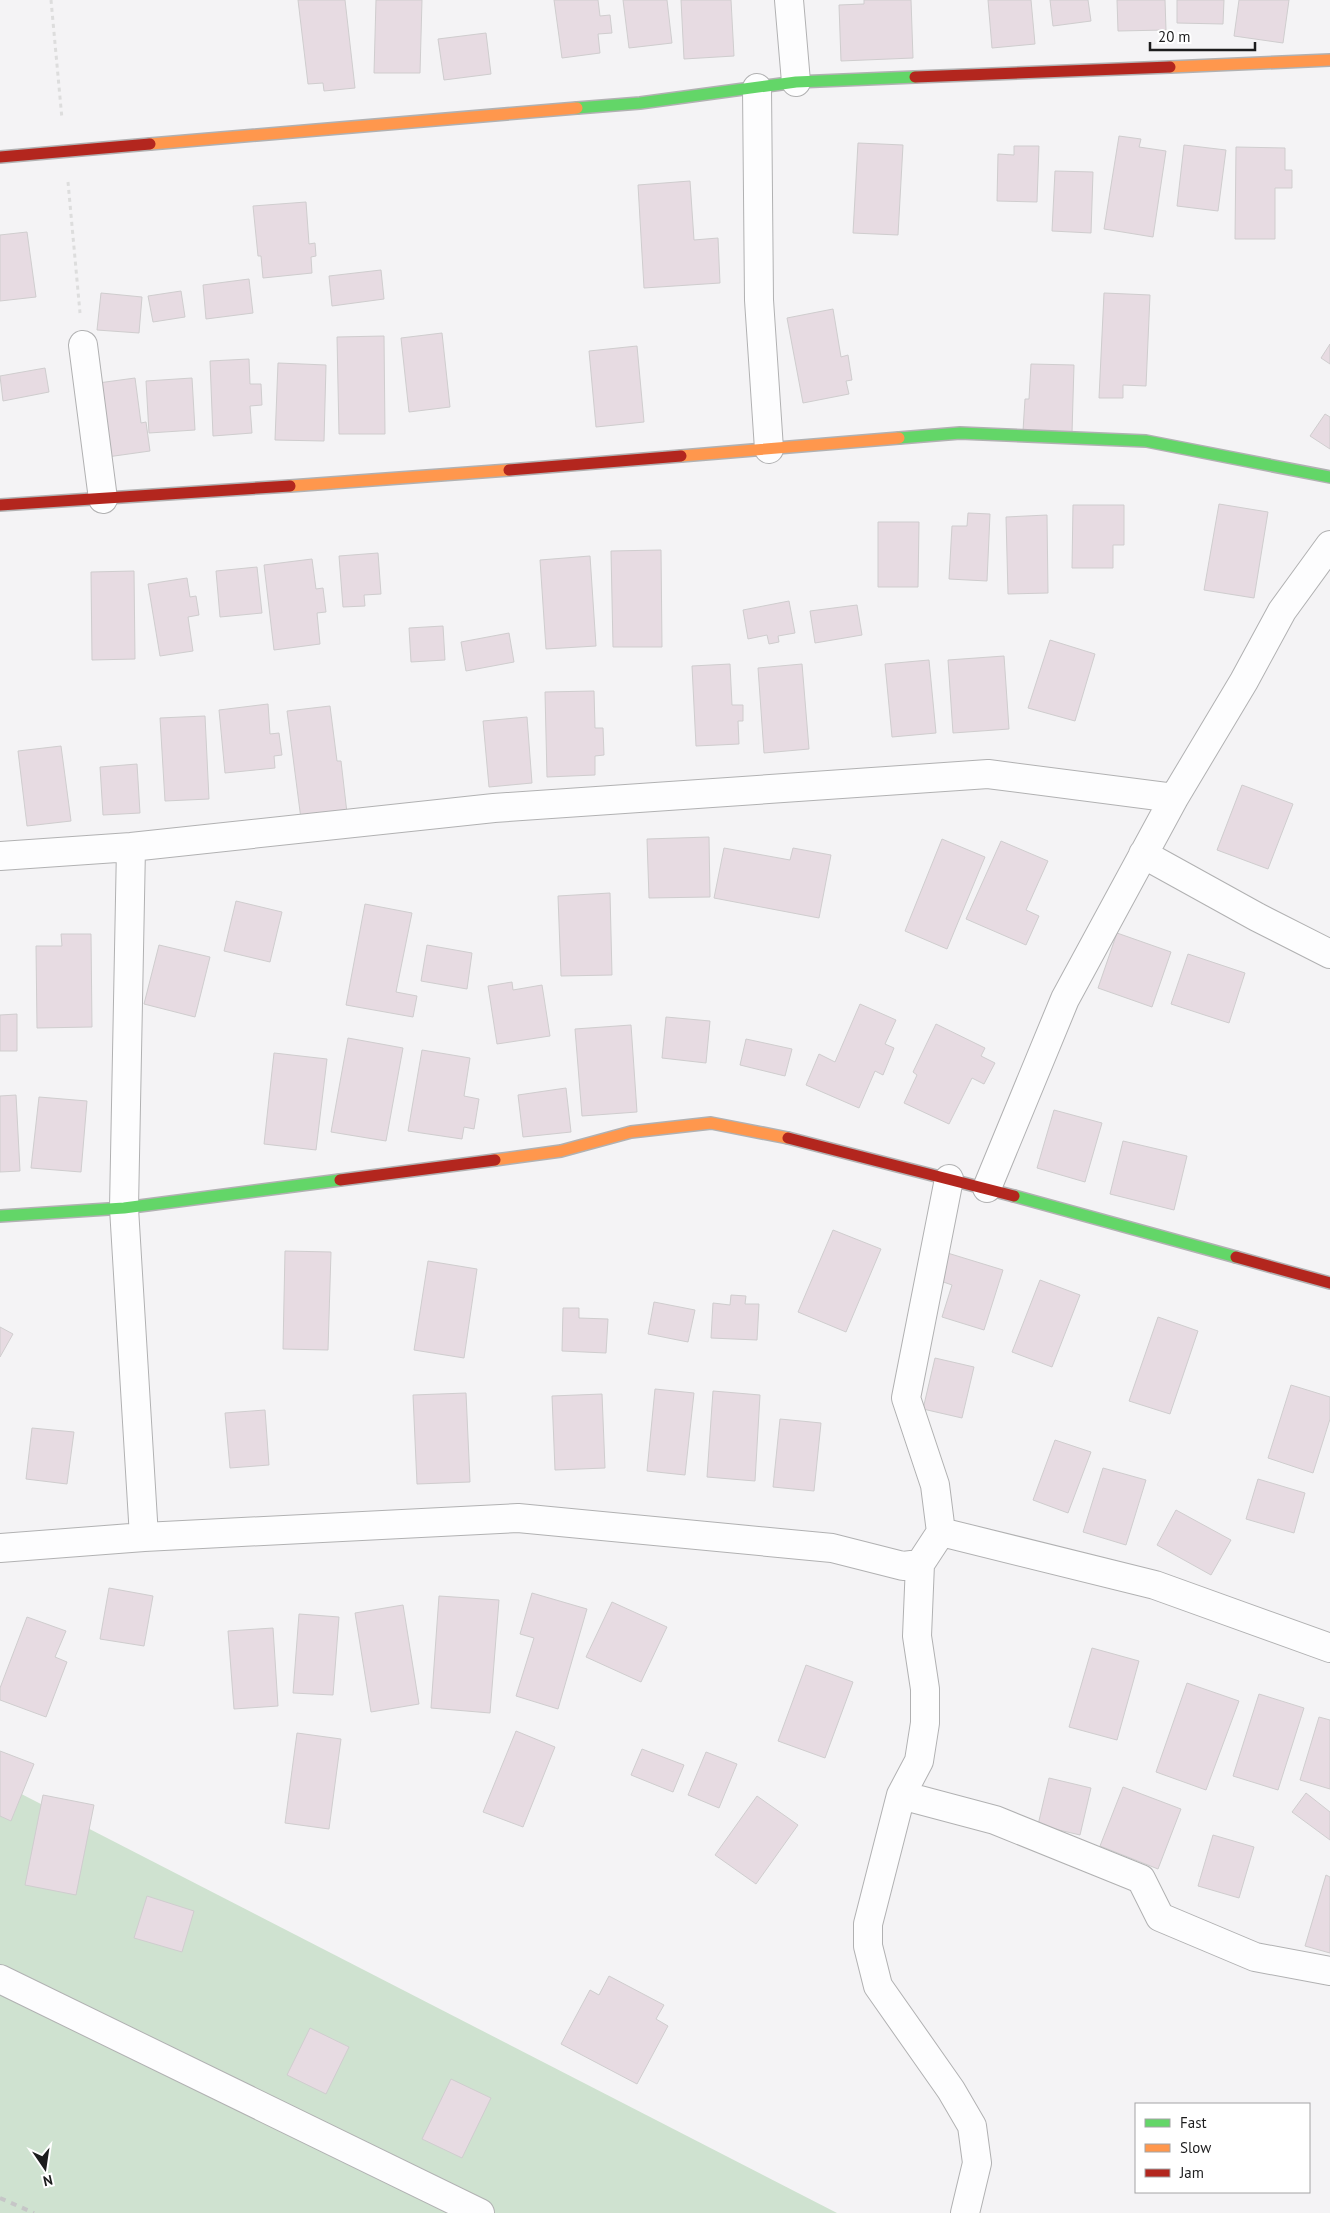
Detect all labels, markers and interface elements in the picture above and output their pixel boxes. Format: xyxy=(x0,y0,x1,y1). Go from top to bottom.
scale bar xyxy=(1150,20,1255,52)
text: 20 m xyxy=(1158,27,1191,46)
legend xyxy=(1135,2103,1310,2193)
text: Fast xyxy=(1180,2113,1207,2132)
text: Slow xyxy=(1180,2138,1211,2157)
north arrow xyxy=(20,2143,70,2193)
text: Jam xyxy=(1179,2163,1204,2182)
text: N xyxy=(41,2171,54,2190)

